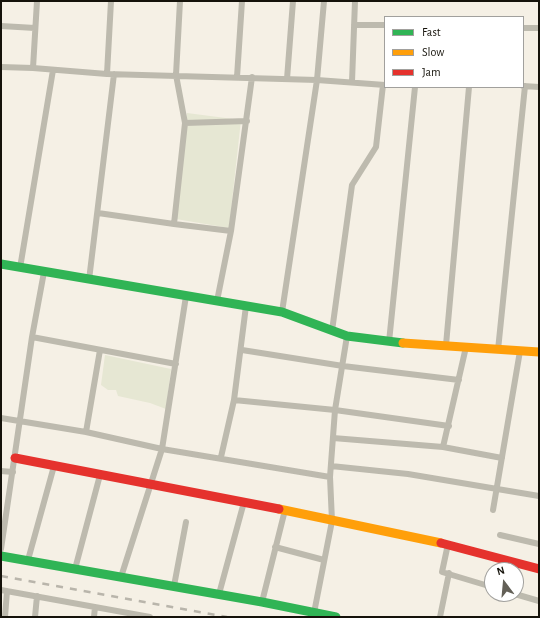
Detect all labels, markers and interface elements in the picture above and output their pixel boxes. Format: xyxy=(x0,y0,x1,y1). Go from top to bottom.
legend xyxy=(384,16,524,88)
text: Fast xyxy=(422,26,441,38)
text: Slow xyxy=(422,46,444,58)
text: Jam xyxy=(422,66,441,78)
north arrow xyxy=(484,562,524,602)
text: N xyxy=(496,565,506,577)

